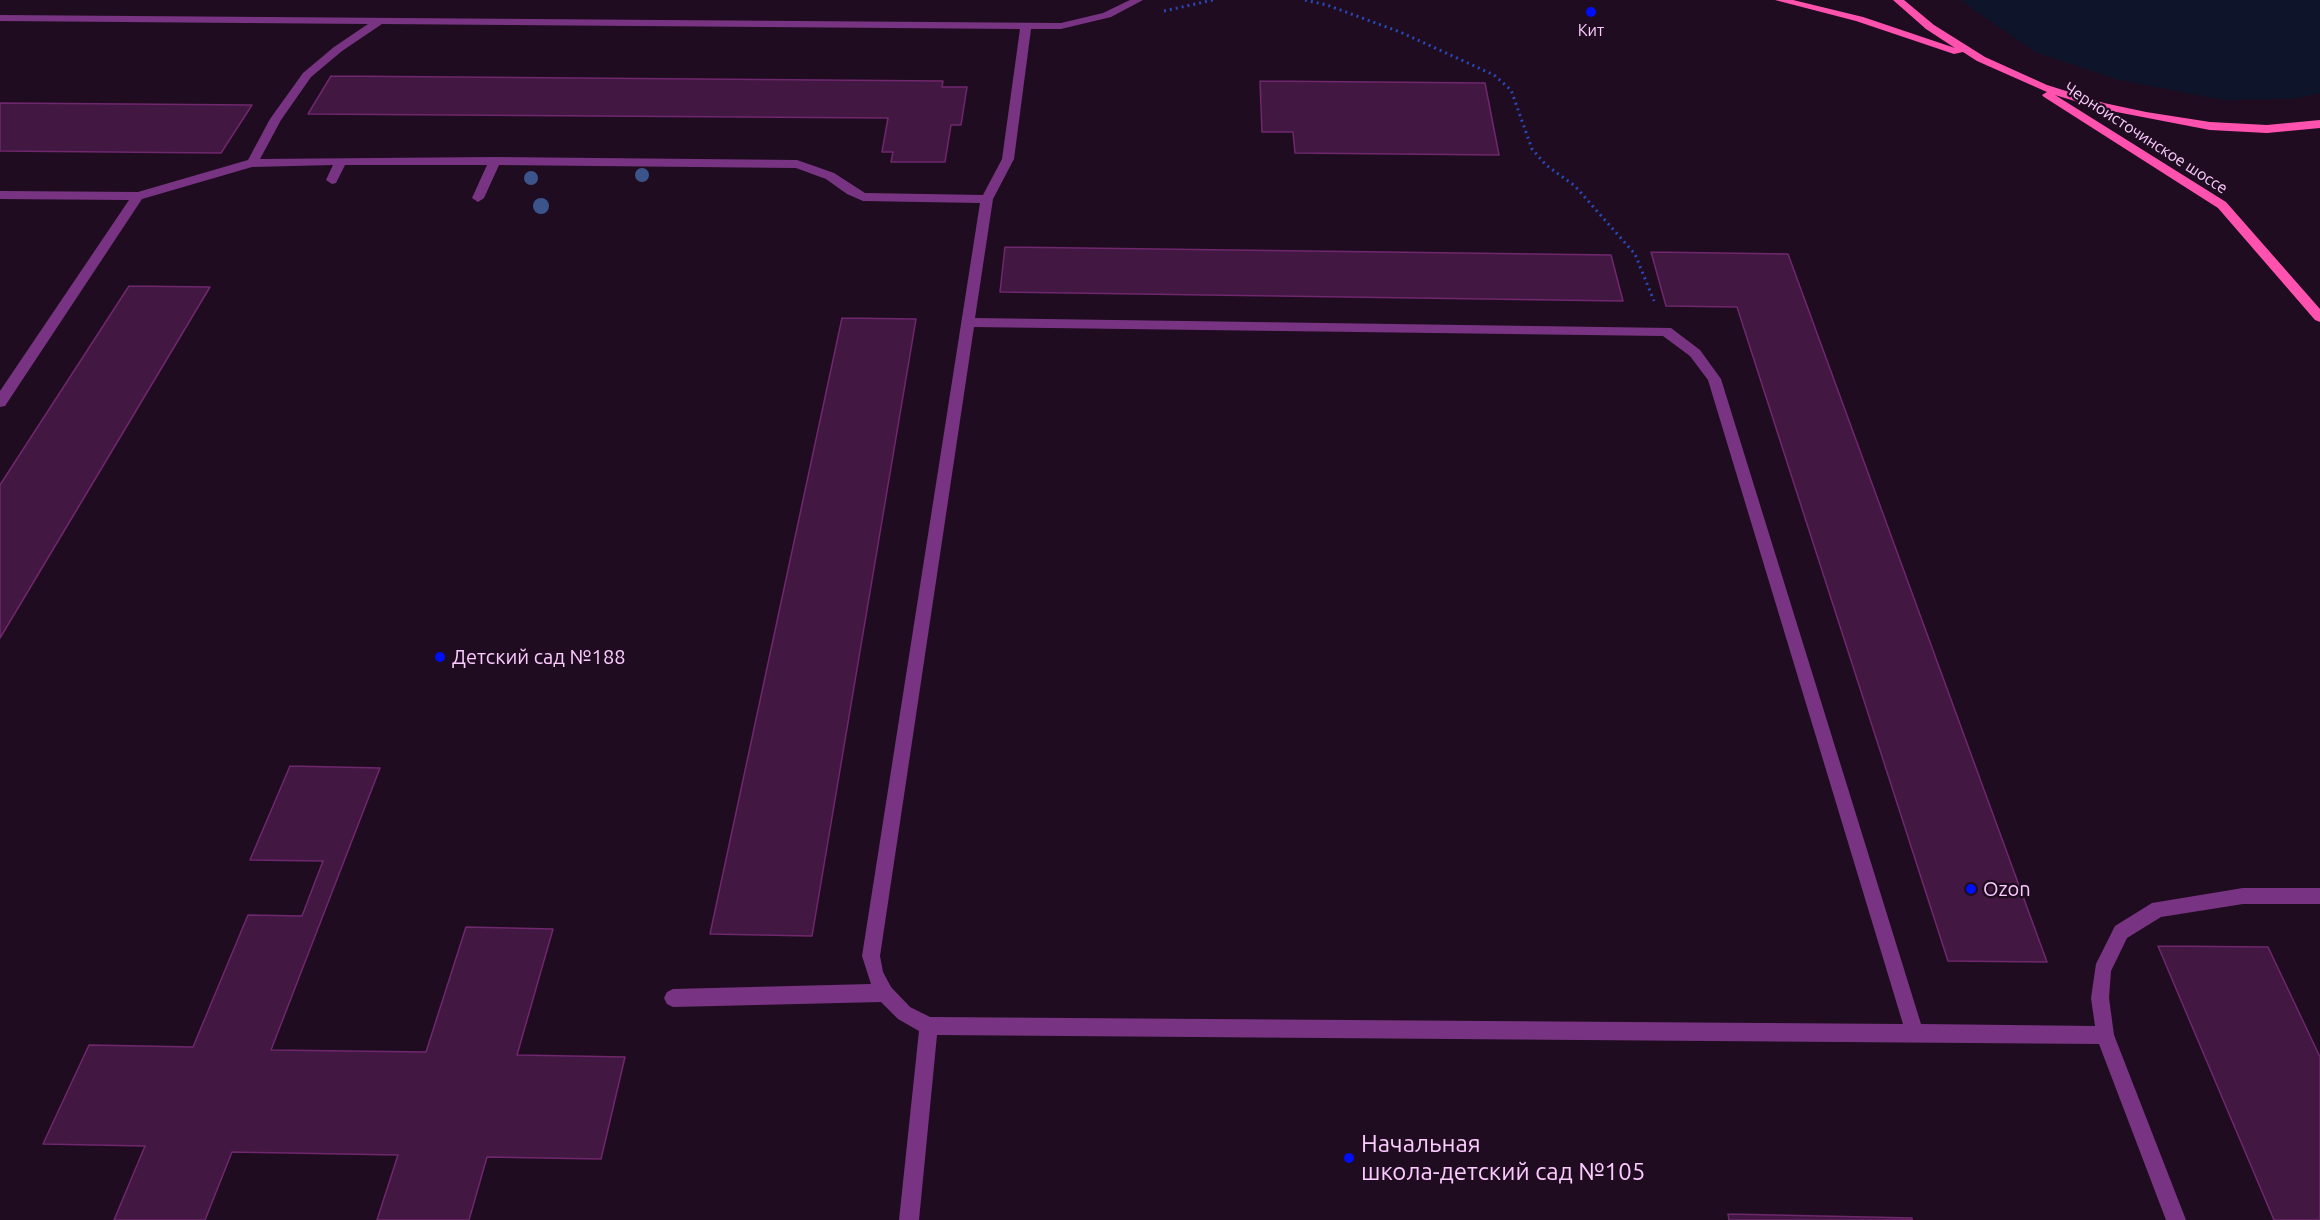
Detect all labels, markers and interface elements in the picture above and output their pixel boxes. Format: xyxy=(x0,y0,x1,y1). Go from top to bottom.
marker: Кит xyxy=(1584,5,1598,19)
place label: Кит xyxy=(1578,21,1604,41)
street label: Черноисточинское шоссе xyxy=(2061,78,2231,198)
place label: Детский сад №188 xyxy=(452,645,625,669)
marker: Детский сад №188 xyxy=(433,650,447,664)
place label: Ozon xyxy=(1983,877,2031,901)
marker: Ozon xyxy=(1964,882,1978,896)
place label: Начальная школа-детский сад №105 xyxy=(1361,1130,1645,1186)
marker: Начальная школа-детский сад №105 xyxy=(1342,1151,1356,1165)

